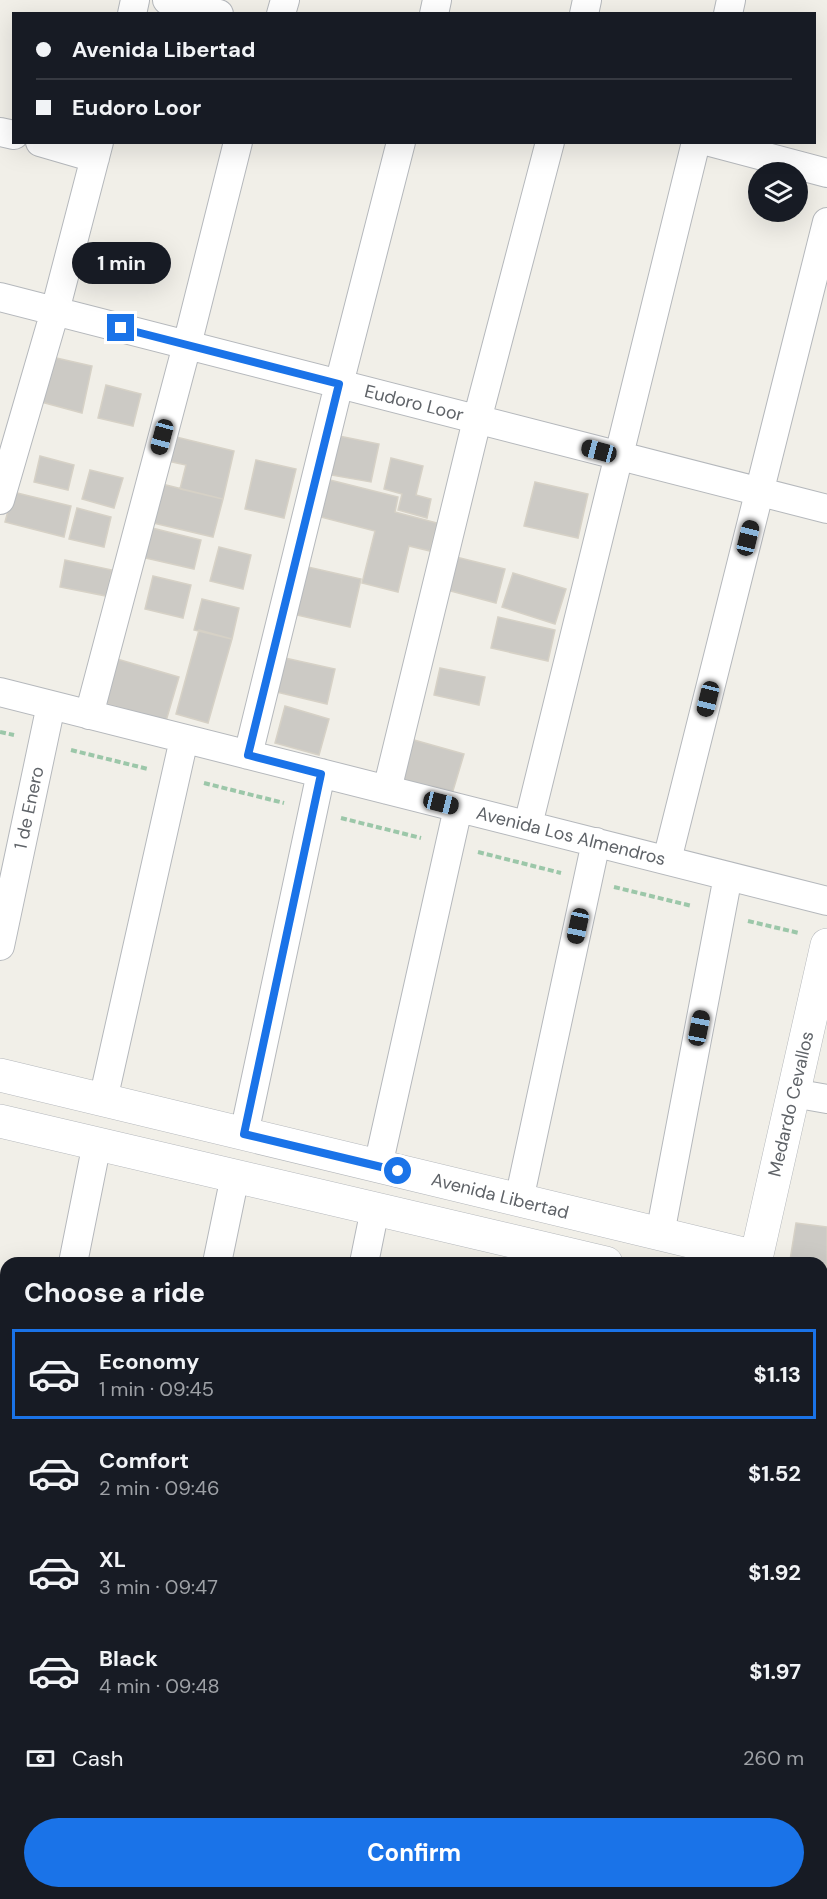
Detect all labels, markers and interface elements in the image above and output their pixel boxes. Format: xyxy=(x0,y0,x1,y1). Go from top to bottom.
text: Avenida Libertad xyxy=(72,35,255,64)
text: Eudoro Loor xyxy=(72,93,201,122)
map controls xyxy=(748,162,808,222)
button: layers xyxy=(748,162,808,222)
callout: 1 min xyxy=(72,241,170,283)
text: 1 min xyxy=(97,250,146,276)
route end xyxy=(107,314,134,341)
street label: Eudoro Loor xyxy=(362,379,466,427)
car xyxy=(149,417,175,457)
car xyxy=(579,438,619,464)
car xyxy=(735,518,761,558)
car xyxy=(695,679,721,719)
street label: 1 de Enero xyxy=(8,764,50,852)
car xyxy=(421,790,461,816)
street label: Avenida Los Almendros xyxy=(474,801,668,871)
car xyxy=(565,907,591,945)
car xyxy=(687,1009,711,1047)
street label: Medardo Cevallos xyxy=(763,1029,819,1179)
route start xyxy=(384,1157,411,1184)
street label: Avenida Libertad xyxy=(429,1167,571,1225)
text: Choose a ride xyxy=(24,1275,205,1310)
icon: car xyxy=(27,1347,81,1401)
text: Economy xyxy=(99,1347,199,1376)
text: $1.13 xyxy=(754,1360,801,1389)
text: 1 min · 09:45 xyxy=(99,1376,214,1402)
icon: car xyxy=(27,1446,81,1500)
text: Comfort xyxy=(99,1446,189,1475)
text: $1.52 xyxy=(748,1459,801,1488)
text: 2 min · 09:46 xyxy=(99,1475,220,1501)
icon: car xyxy=(27,1545,81,1599)
text: XL xyxy=(99,1545,126,1574)
text: $1.92 xyxy=(748,1558,801,1587)
text: 3 min · 09:47 xyxy=(99,1574,218,1600)
icon: car xyxy=(27,1644,81,1698)
text: Black xyxy=(99,1644,158,1673)
text: $1.97 xyxy=(749,1657,801,1686)
text: 4 min · 09:48 xyxy=(99,1673,220,1699)
icon: cash xyxy=(24,1742,57,1775)
text: Cash xyxy=(72,1744,123,1773)
text: 260 m xyxy=(743,1745,804,1771)
button: Confirm xyxy=(24,1818,804,1887)

